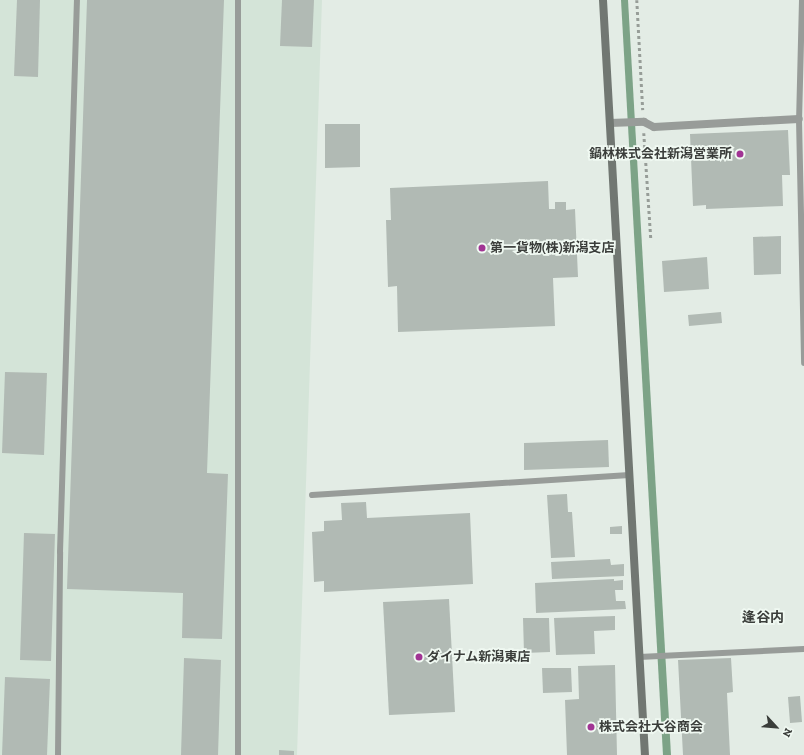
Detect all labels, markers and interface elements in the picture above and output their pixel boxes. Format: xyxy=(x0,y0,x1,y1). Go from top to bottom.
place label: 鍋林株式会社新潟営業所 xyxy=(589,146,732,162)
marker: 鍋林株式会社新潟営業所 xyxy=(735,149,745,159)
place label: 第一貨物(株)新潟支店 xyxy=(490,240,615,256)
marker: 第一貨物(株)新潟支店 xyxy=(477,243,487,253)
district label: 逢谷内 xyxy=(742,610,784,626)
place label: ダイナム新潟東店 xyxy=(427,649,531,665)
marker: ダイナム新潟東店 xyxy=(414,652,424,662)
north arrow xyxy=(756,707,796,747)
place label: 株式会社大谷商会 xyxy=(599,719,703,735)
marker: 株式会社大谷商会 xyxy=(586,722,596,732)
text: N xyxy=(780,726,795,739)

